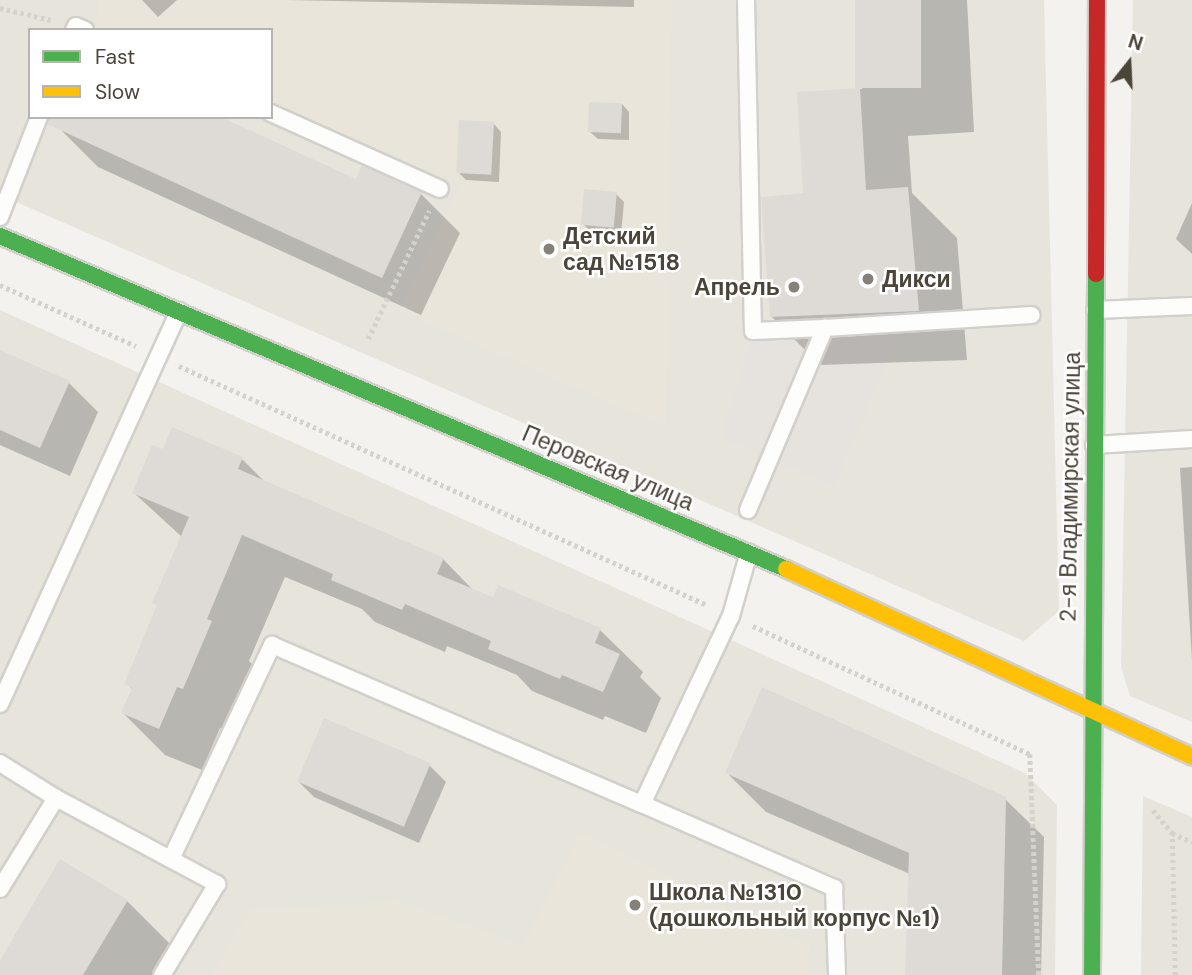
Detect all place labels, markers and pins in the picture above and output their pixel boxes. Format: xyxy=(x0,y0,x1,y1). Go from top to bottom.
place label: Детский сад №1518 xyxy=(563,222,680,276)
marker: Детский сад №1518 xyxy=(541,241,557,257)
place label: Дикси xyxy=(882,265,951,293)
marker: Дикси xyxy=(860,271,876,287)
place label: Апрель xyxy=(694,273,780,301)
marker: Апрель xyxy=(786,279,802,295)
place label: Школа №1310 (дошкольный корпус №1) xyxy=(649,878,940,932)
marker: Школа №1310 (дошкольный корпус №1) xyxy=(627,897,643,913)

